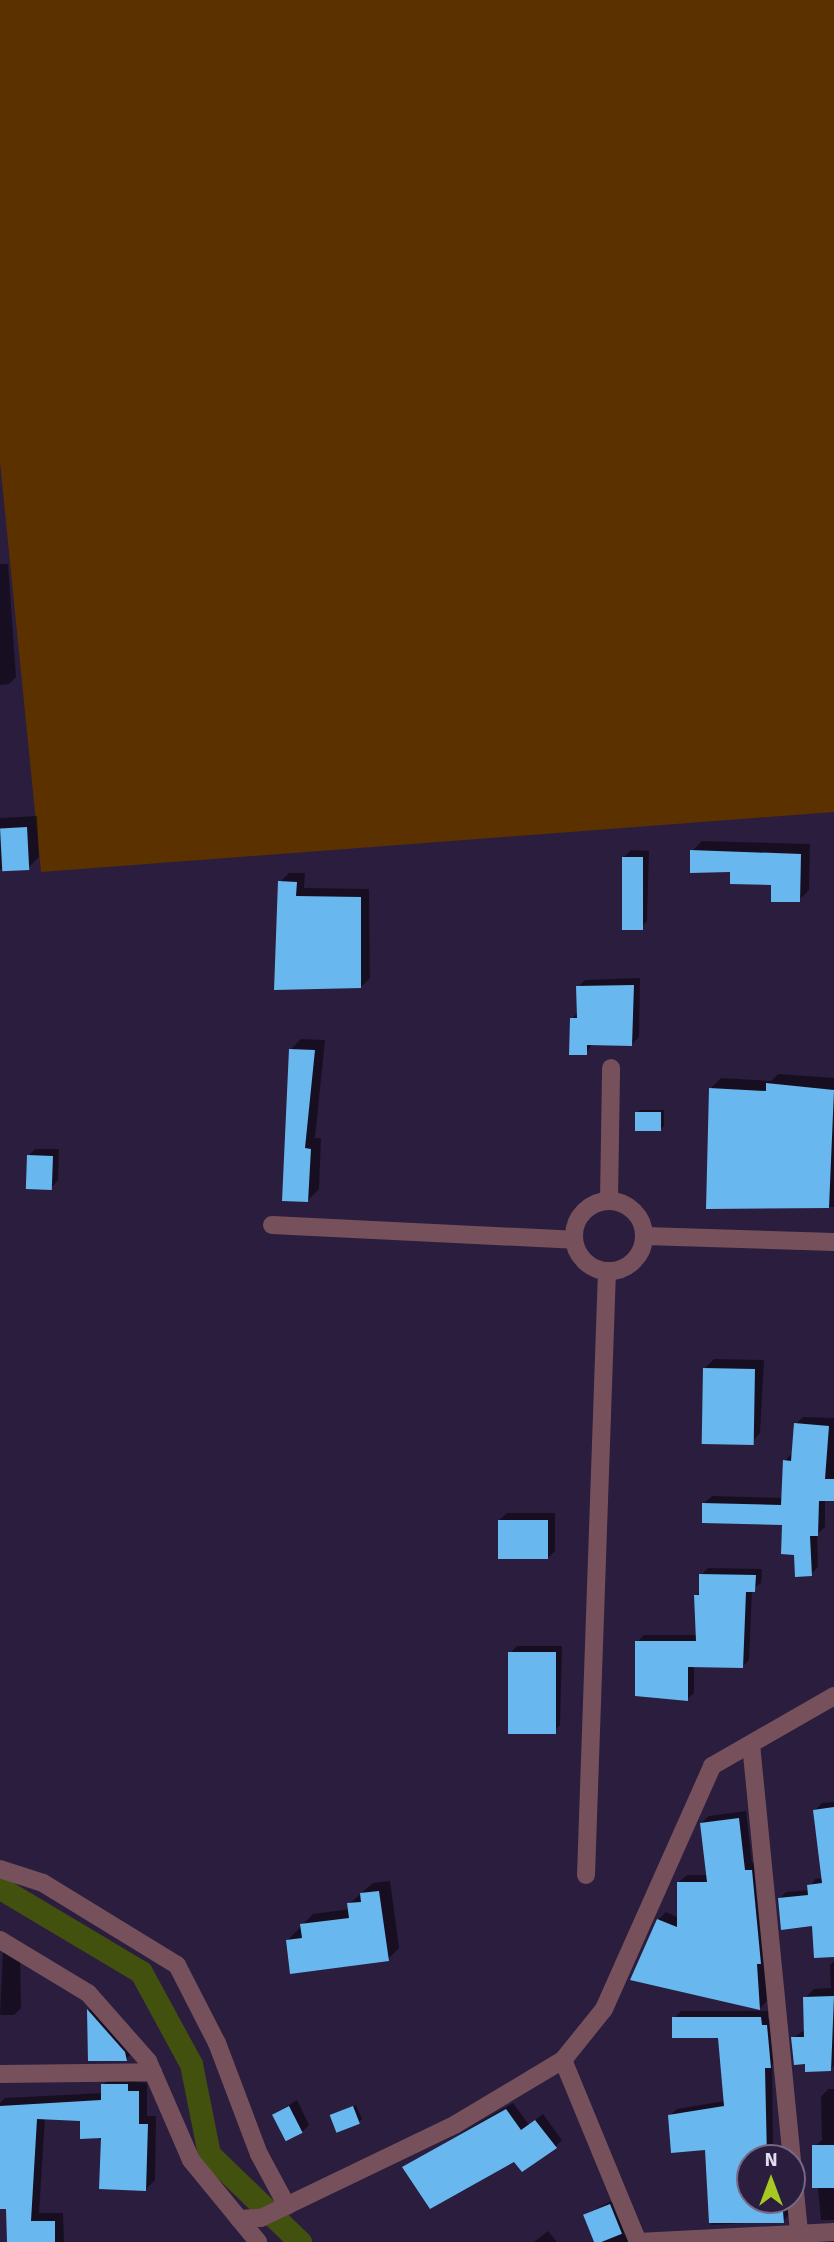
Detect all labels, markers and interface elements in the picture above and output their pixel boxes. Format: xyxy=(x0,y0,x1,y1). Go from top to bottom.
north arrow xyxy=(736,2144,806,2214)
text: N xyxy=(764,2148,778,2172)

